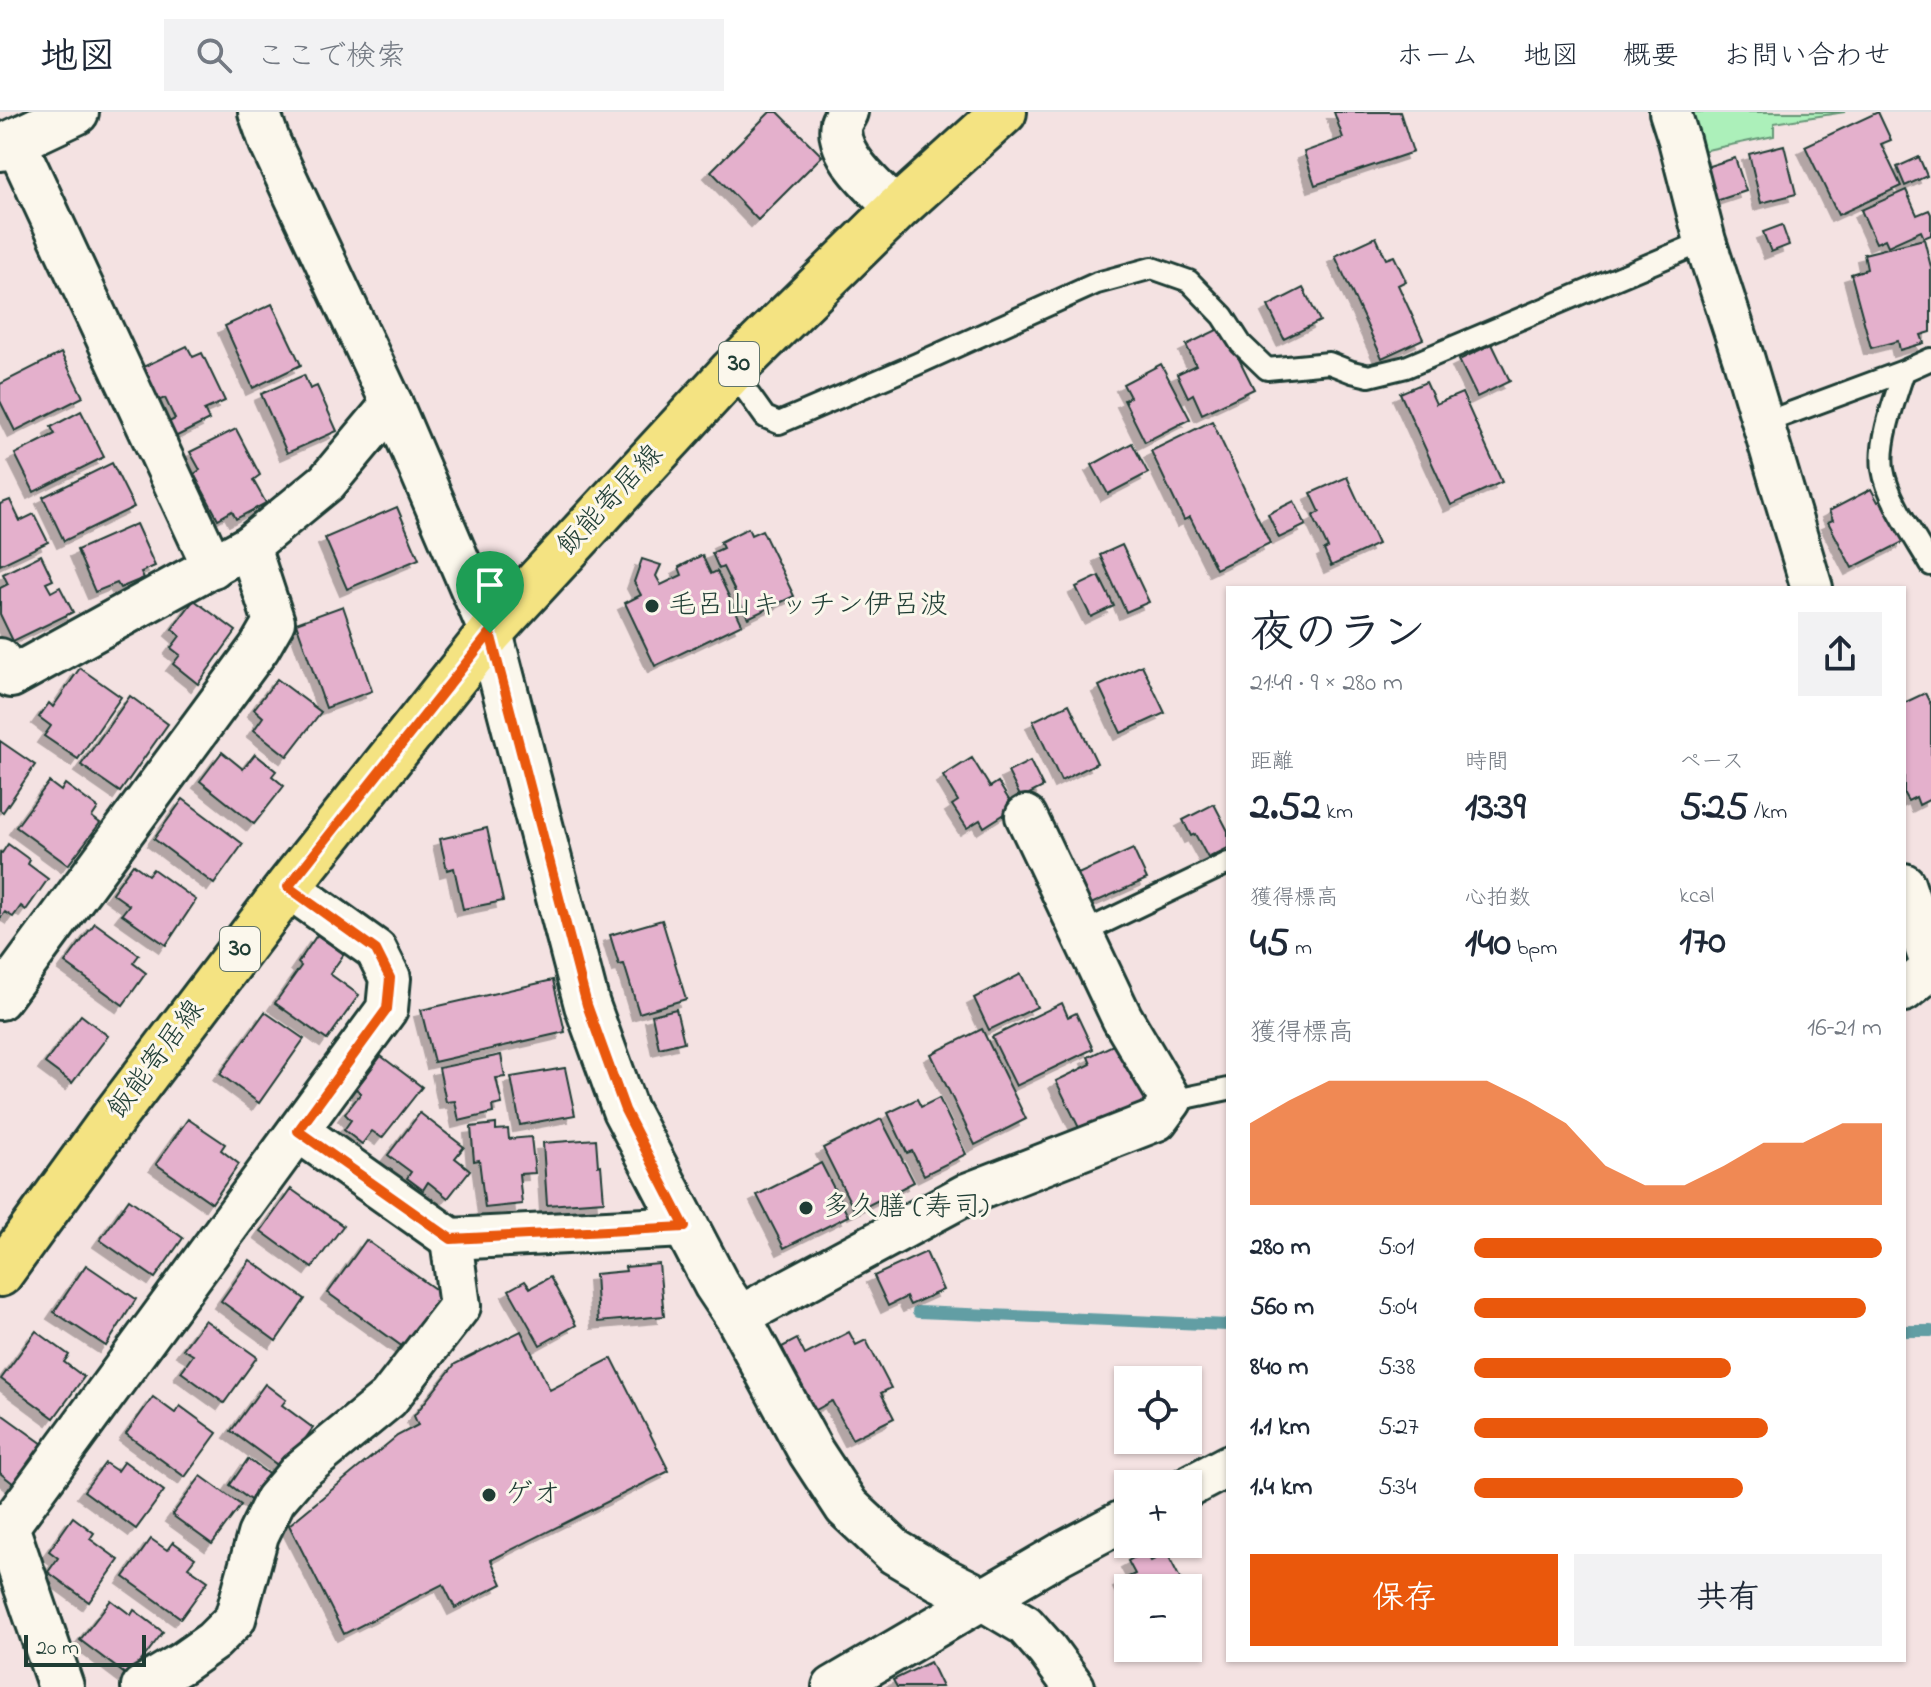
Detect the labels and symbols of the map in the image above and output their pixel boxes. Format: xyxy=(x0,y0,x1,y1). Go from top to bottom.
road number: 30 xyxy=(719,342,759,386)
street label: 飯能寄居線 xyxy=(548,436,674,566)
pin xyxy=(456,551,524,633)
place label: 毛呂山キッチン伊呂波 xyxy=(668,586,948,627)
marker: 毛呂山キッチン伊呂波 xyxy=(643,597,661,615)
road number: 30 xyxy=(220,927,260,971)
street label: 飯能寄居線 xyxy=(98,992,216,1128)
place label: 多久膳 (寿司) xyxy=(822,1188,989,1229)
marker: 多久膳 (寿司) xyxy=(797,1199,815,1217)
place label: ゲオ xyxy=(505,1475,561,1516)
marker: ゲオ xyxy=(480,1486,498,1504)
scale bar xyxy=(24,1631,146,1667)

